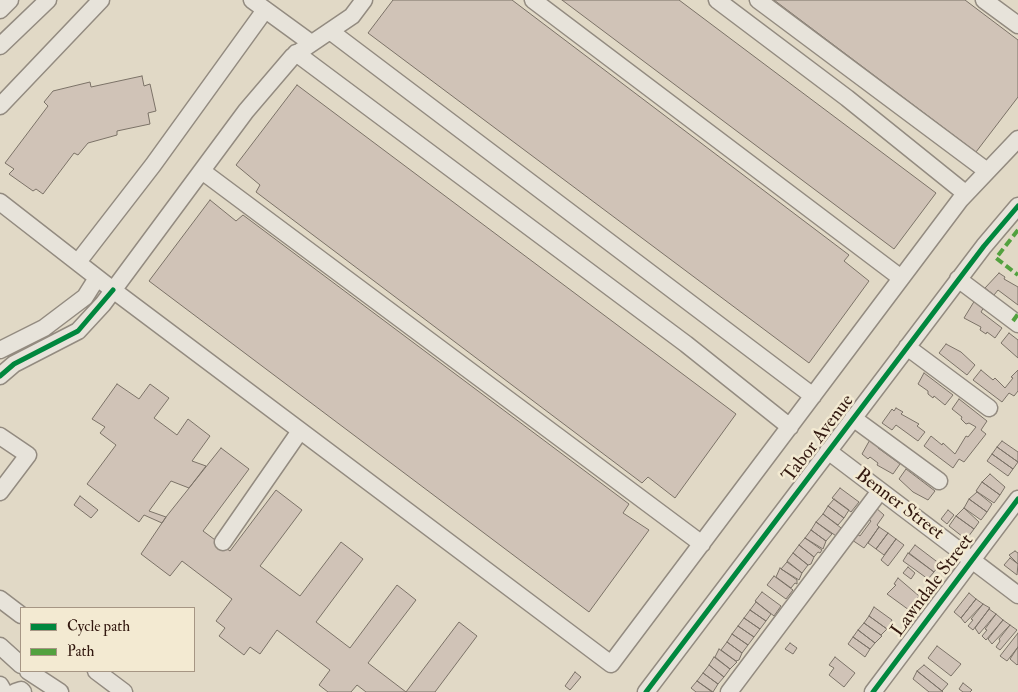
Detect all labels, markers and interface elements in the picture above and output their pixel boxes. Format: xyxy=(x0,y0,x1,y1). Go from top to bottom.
street label: Tabor Avenue xyxy=(778,390,860,488)
street label: Benner Street xyxy=(850,464,948,546)
street label: Lawndale Street xyxy=(887,530,979,642)
legend xyxy=(20,607,195,672)
text: Cycle path xyxy=(67,617,130,636)
text: Path xyxy=(67,642,94,661)

